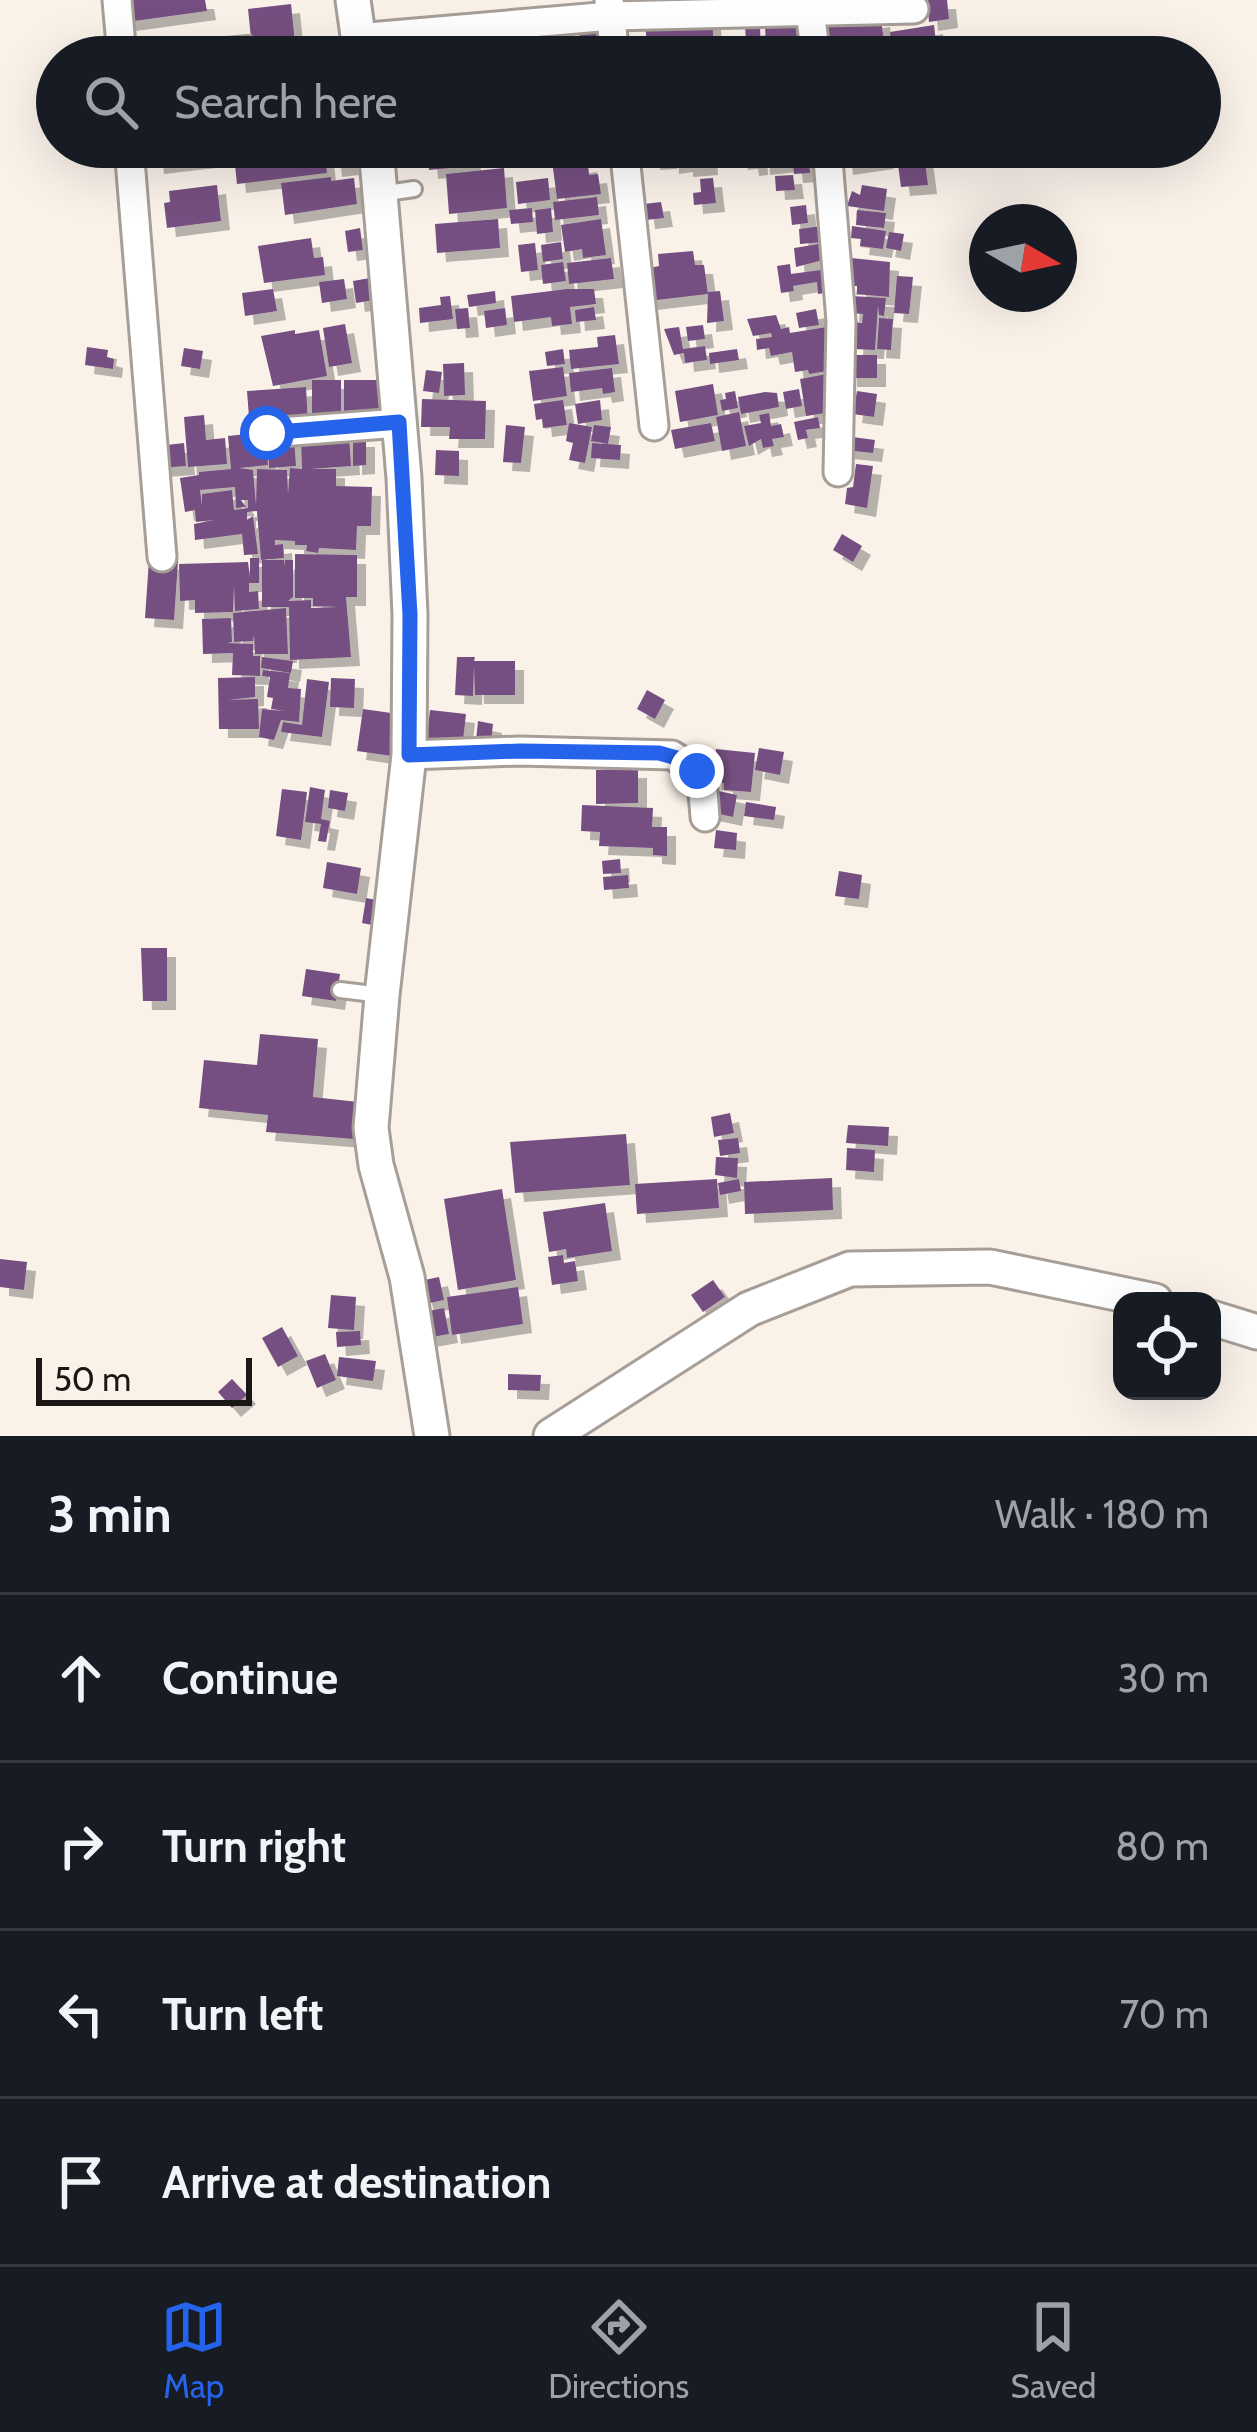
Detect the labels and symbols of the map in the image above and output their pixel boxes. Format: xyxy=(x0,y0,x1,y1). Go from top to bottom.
north arrow xyxy=(969,204,1077,312)
route start xyxy=(240,406,294,460)
route end xyxy=(670,744,724,798)
scale bar xyxy=(36,1352,252,1405)

